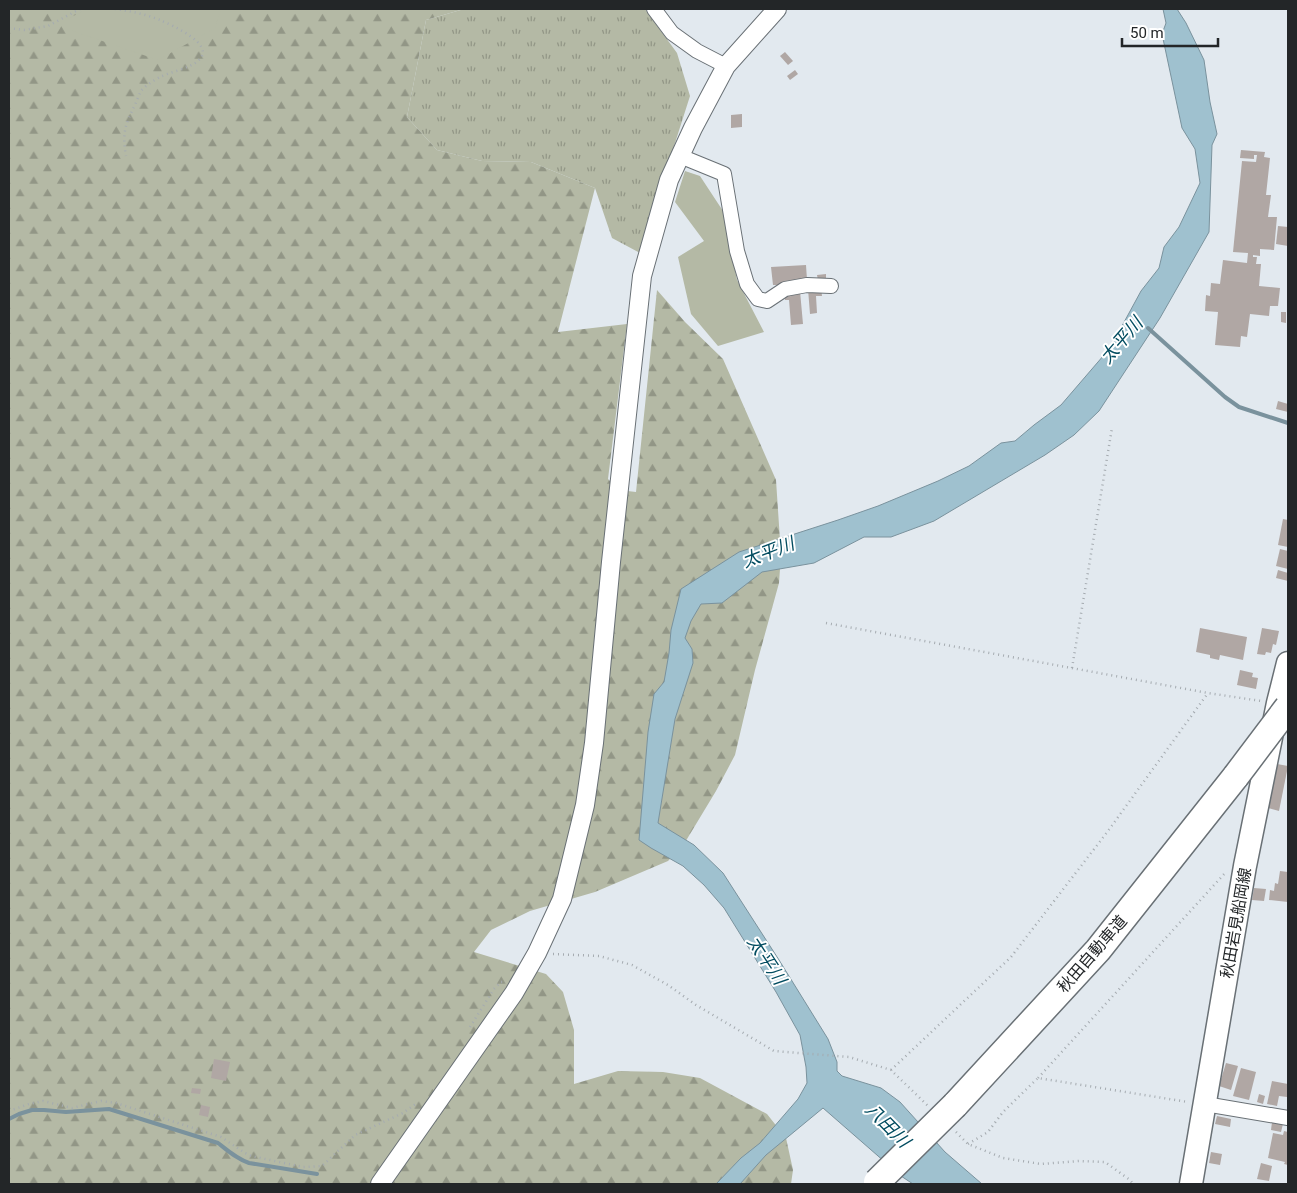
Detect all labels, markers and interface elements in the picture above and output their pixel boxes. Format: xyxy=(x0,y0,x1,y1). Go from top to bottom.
scale bar xyxy=(1122,15,1218,47)
text: 50 m xyxy=(1130,24,1164,42)
water label: 太平川 xyxy=(1095,311,1148,367)
water label: 太平川 xyxy=(739,532,799,571)
street label: 秋田岩見船岡線 xyxy=(1217,866,1255,980)
street label: 秋田自動車道 xyxy=(1053,912,1131,996)
water label: 太平川 xyxy=(743,932,792,990)
water label: 八田川 xyxy=(861,1098,916,1153)

